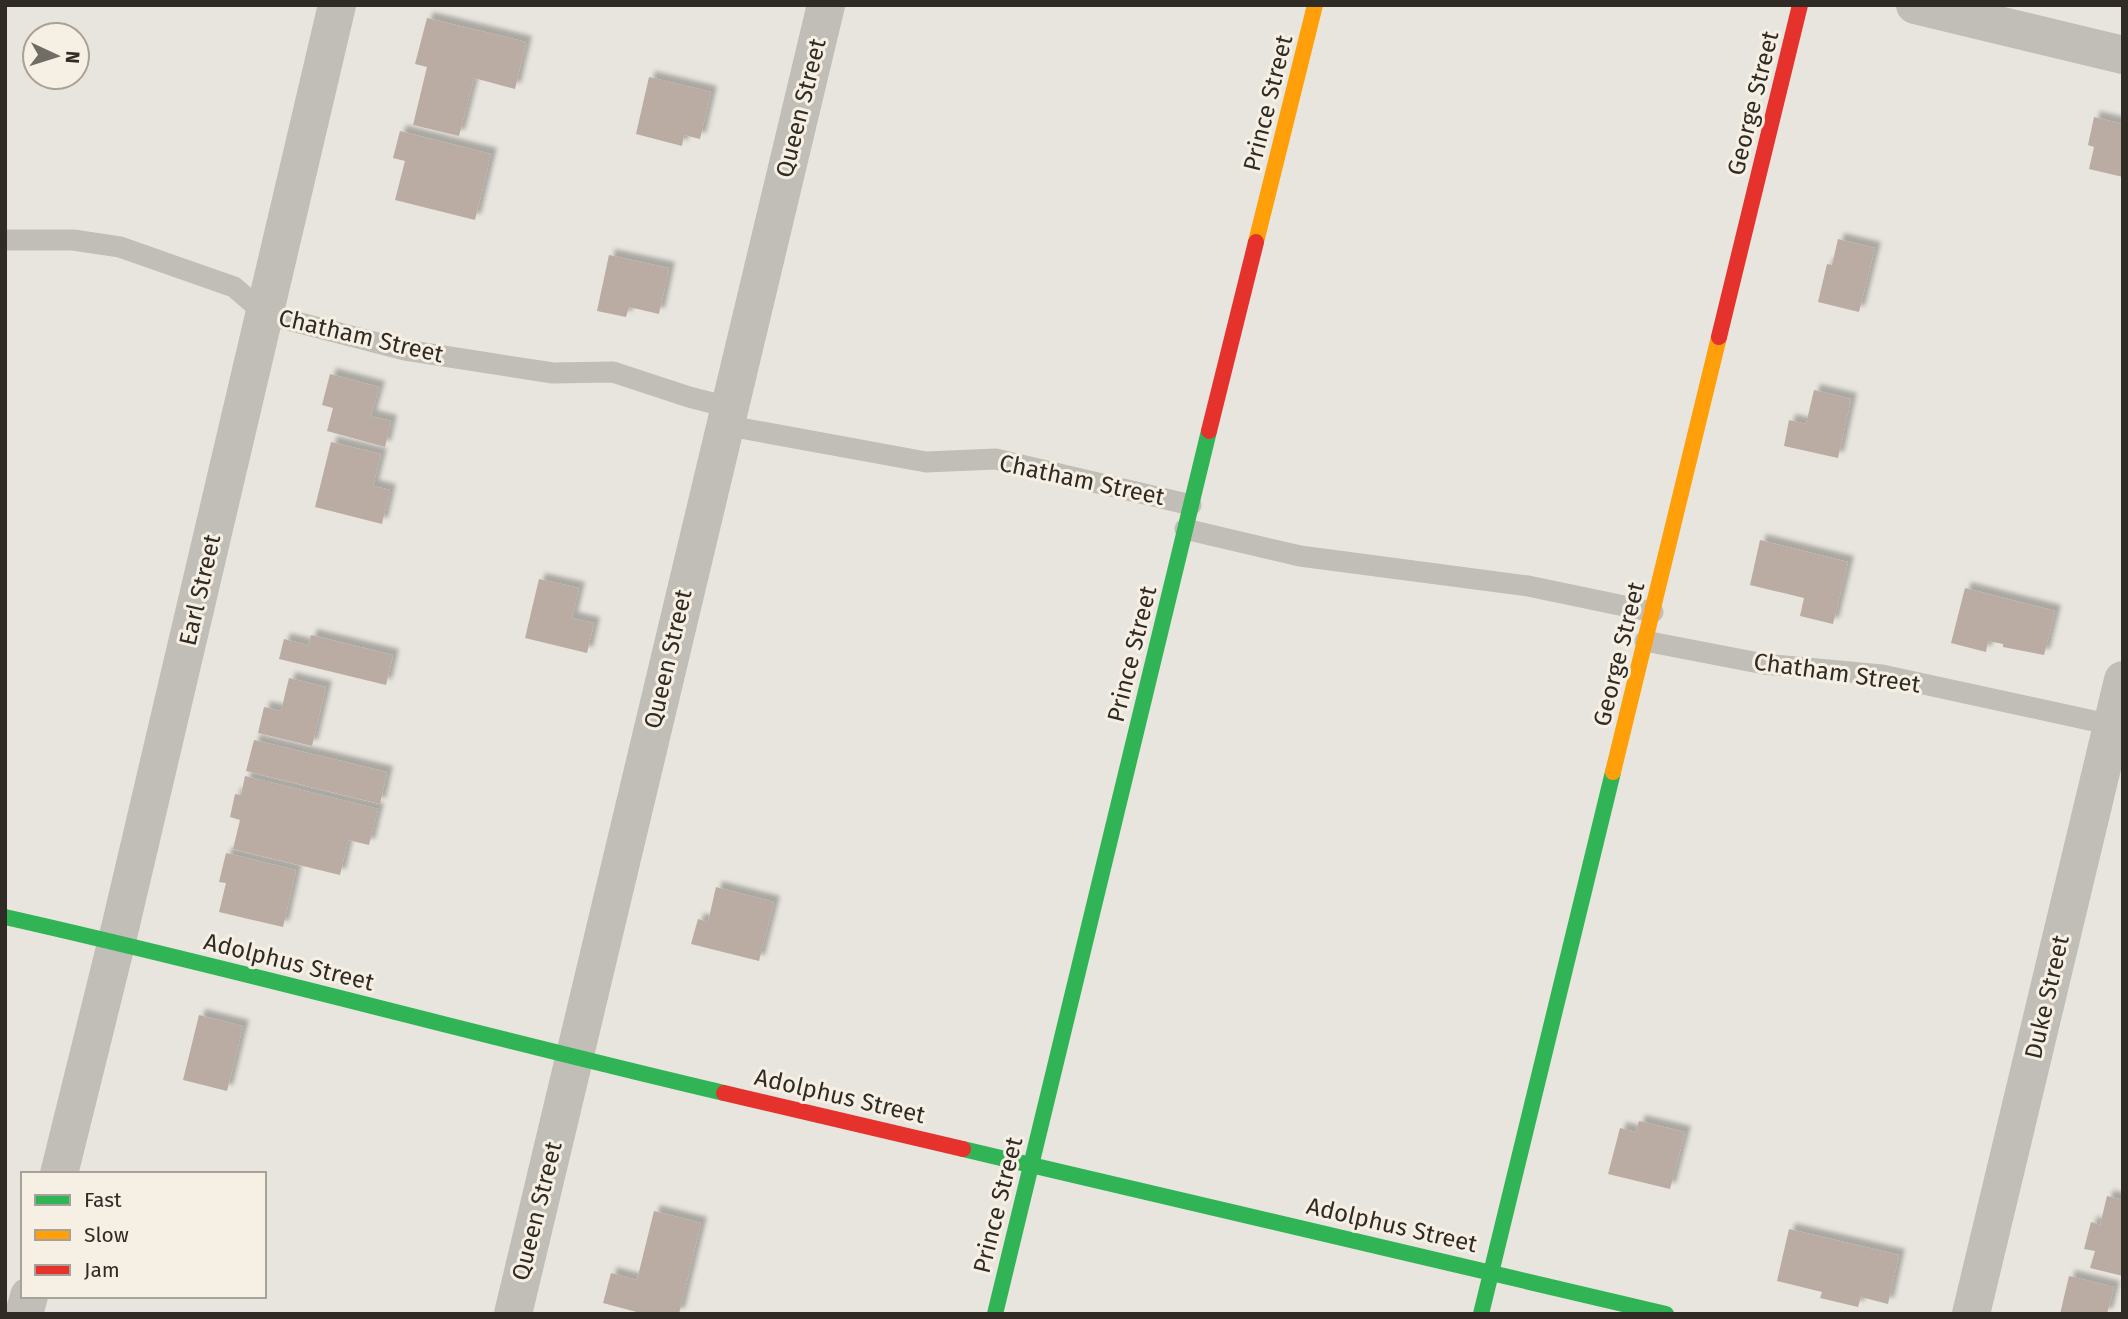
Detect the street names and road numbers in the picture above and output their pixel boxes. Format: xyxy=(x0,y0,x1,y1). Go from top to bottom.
street label: George Street xyxy=(1722,28,1785,178)
street label: Prince Street xyxy=(1238,32,1298,174)
street label: Queen Street xyxy=(770,35,832,180)
street label: Chatham Street xyxy=(276,303,446,369)
street label: Chatham Street xyxy=(997,449,1167,511)
street label: Earl Street xyxy=(174,531,226,648)
street label: George Street xyxy=(1588,579,1651,729)
street label: Prince Street xyxy=(1102,583,1162,725)
street label: Queen Street xyxy=(638,586,698,731)
street label: Chatham Street xyxy=(1752,647,1923,699)
street label: Adolphus Street xyxy=(201,927,377,997)
street label: Duke Street xyxy=(2019,932,2075,1062)
street label: Adolphus Street xyxy=(752,1063,928,1129)
street label: Prince Street xyxy=(968,1134,1028,1276)
street label: Queen Street xyxy=(506,1138,568,1283)
street label: Adolphus Street xyxy=(1304,1192,1480,1258)

